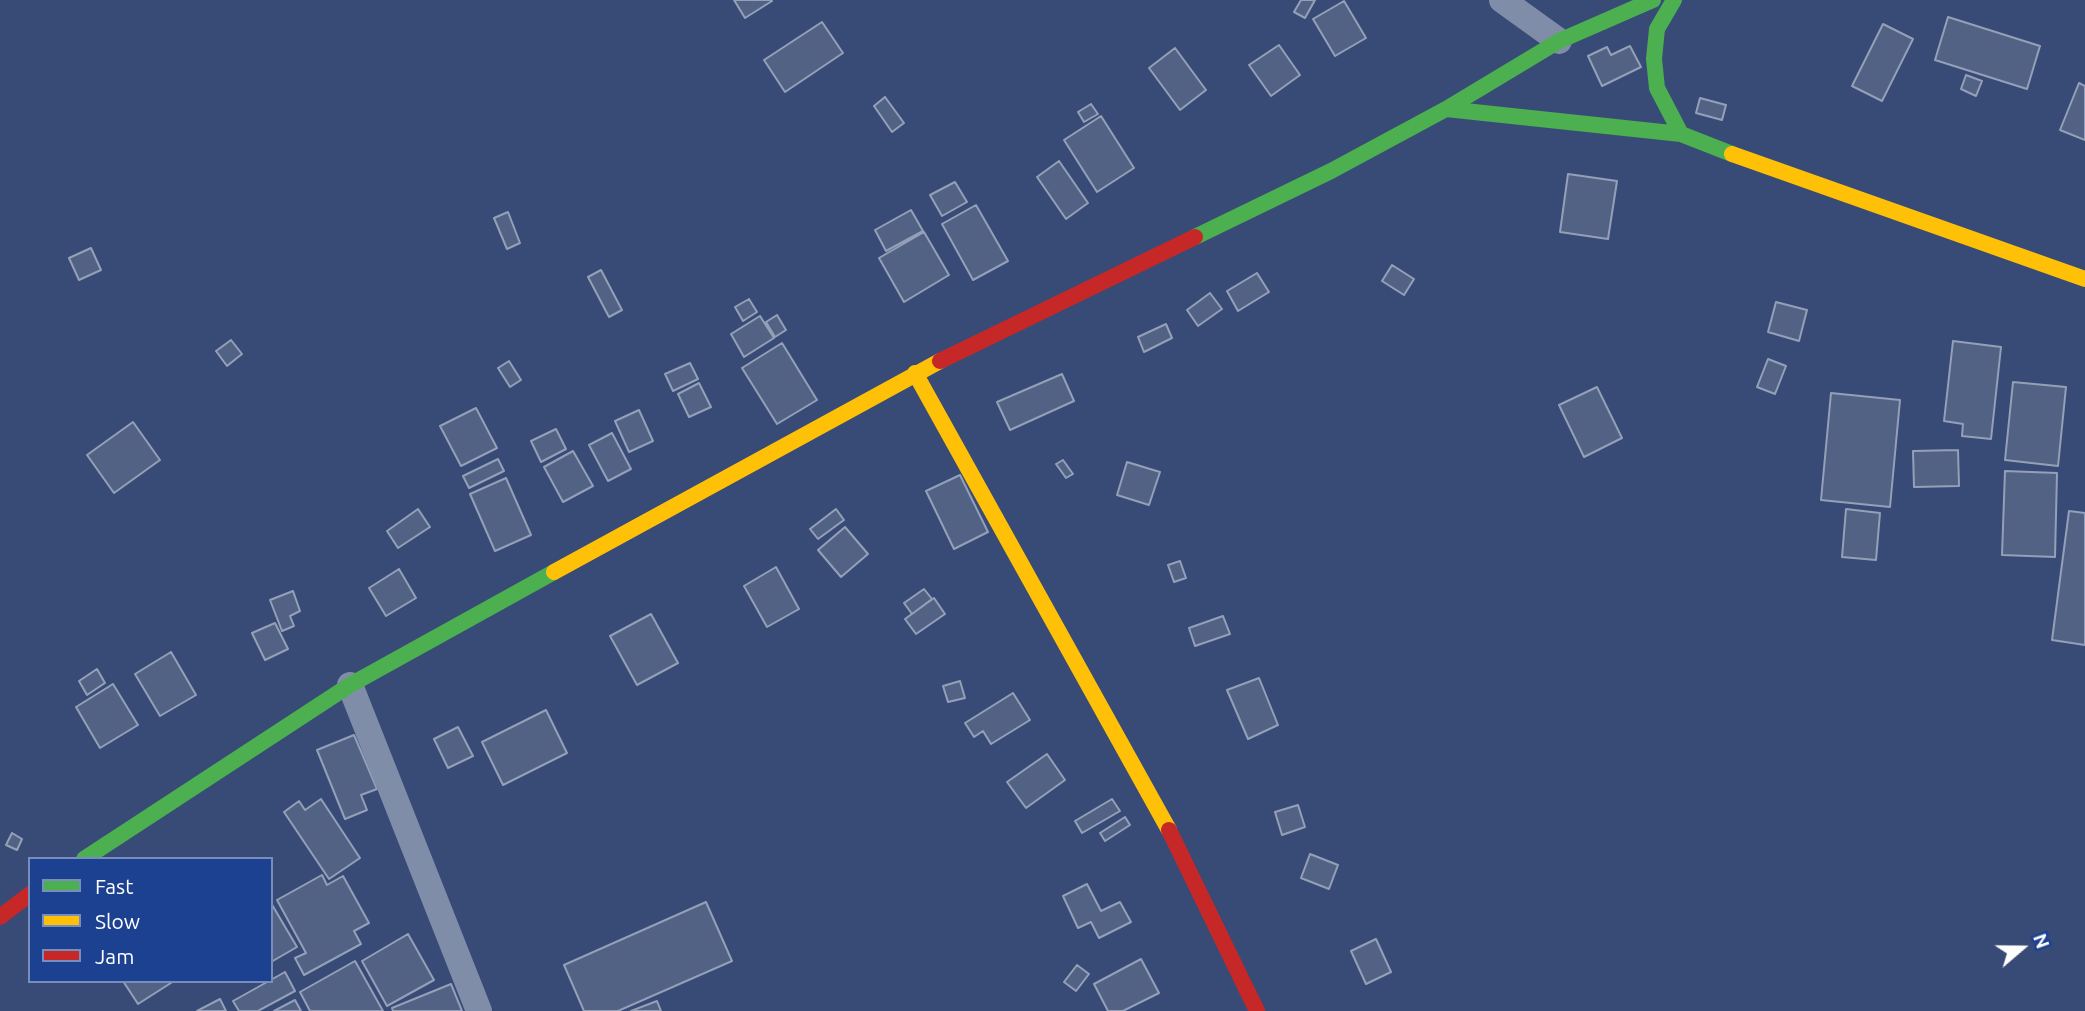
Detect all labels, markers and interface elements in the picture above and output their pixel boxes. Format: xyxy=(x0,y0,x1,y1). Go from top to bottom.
legend xyxy=(28,857,273,983)
text: Fast xyxy=(95,874,133,898)
text: Slow xyxy=(95,909,140,933)
north arrow xyxy=(1987,913,2057,983)
text: N xyxy=(2029,930,2054,951)
text: Jam xyxy=(95,944,134,968)

